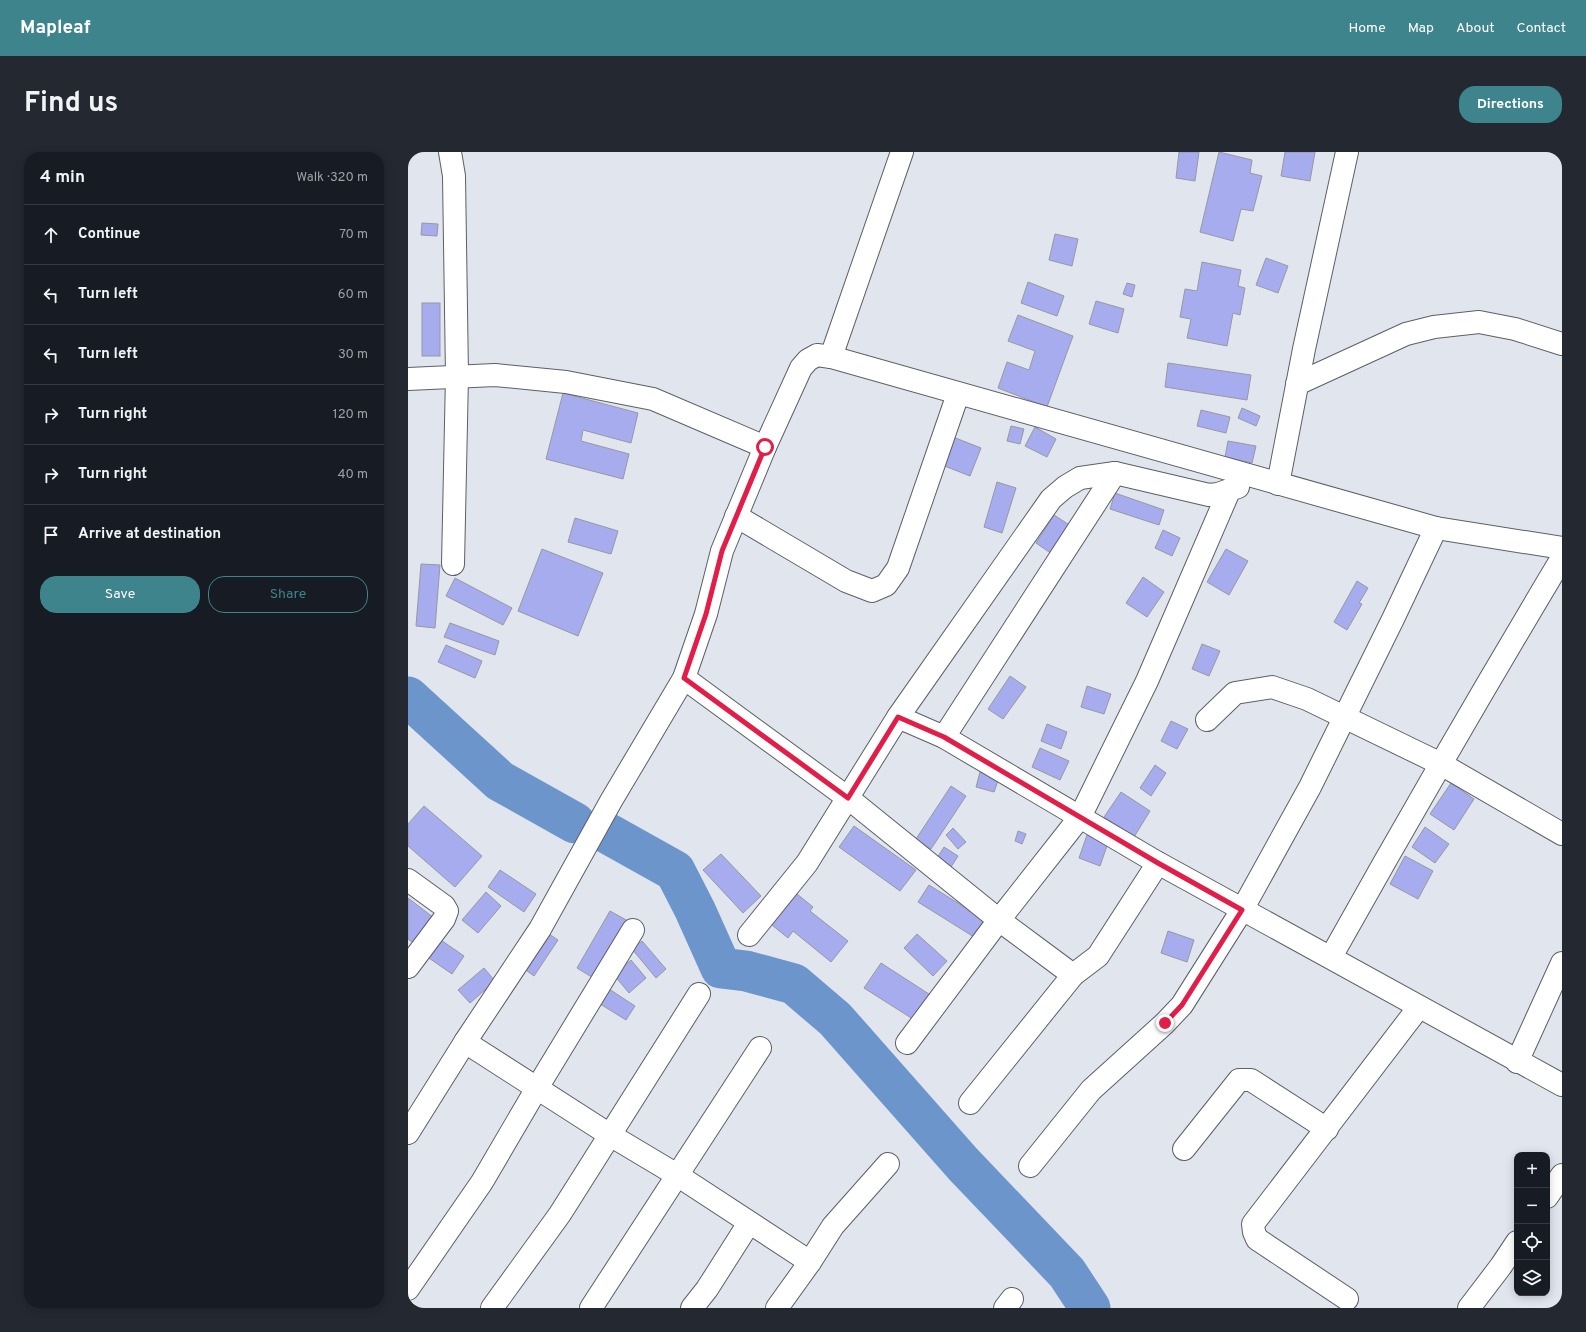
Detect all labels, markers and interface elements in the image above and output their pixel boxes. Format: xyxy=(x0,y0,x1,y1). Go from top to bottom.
text: Mapleaf xyxy=(20,16,91,40)
text: Home xyxy=(1349,20,1386,37)
text: Map xyxy=(1408,20,1434,37)
text: About xyxy=(1456,20,1495,37)
text: Contact xyxy=(1517,20,1566,37)
text: Find us xyxy=(24,86,118,122)
button: Directions xyxy=(1459,86,1562,123)
text: 4 min xyxy=(40,167,85,189)
text: Walk · 320 m xyxy=(296,170,368,186)
icon: ahead xyxy=(40,224,62,246)
text: Continue xyxy=(78,225,140,244)
text: 70 m xyxy=(339,227,368,243)
icon: left xyxy=(40,284,62,306)
text: Turn left xyxy=(78,285,138,304)
text: 60 m xyxy=(338,287,368,303)
icon: left xyxy=(40,344,62,366)
text: Turn left xyxy=(78,345,138,364)
text: 30 m xyxy=(338,347,368,363)
icon: right xyxy=(40,404,62,426)
text: Turn right xyxy=(78,405,147,424)
text: 120 m xyxy=(333,407,368,423)
route start xyxy=(756,438,774,456)
icon: right xyxy=(40,464,62,486)
text: Turn right xyxy=(78,465,147,484)
text: 40 m xyxy=(338,467,368,483)
icon: arrive xyxy=(40,524,62,546)
text: Arrive at destination xyxy=(78,525,221,544)
button: Save xyxy=(40,576,200,613)
button: Share xyxy=(208,576,368,613)
route end xyxy=(1156,1014,1174,1032)
map controls xyxy=(1514,1152,1550,1296)
button: + xyxy=(1514,1152,1550,1188)
button: − xyxy=(1514,1188,1550,1224)
button: locate xyxy=(1514,1224,1550,1260)
button: layers xyxy=(1514,1260,1550,1296)

